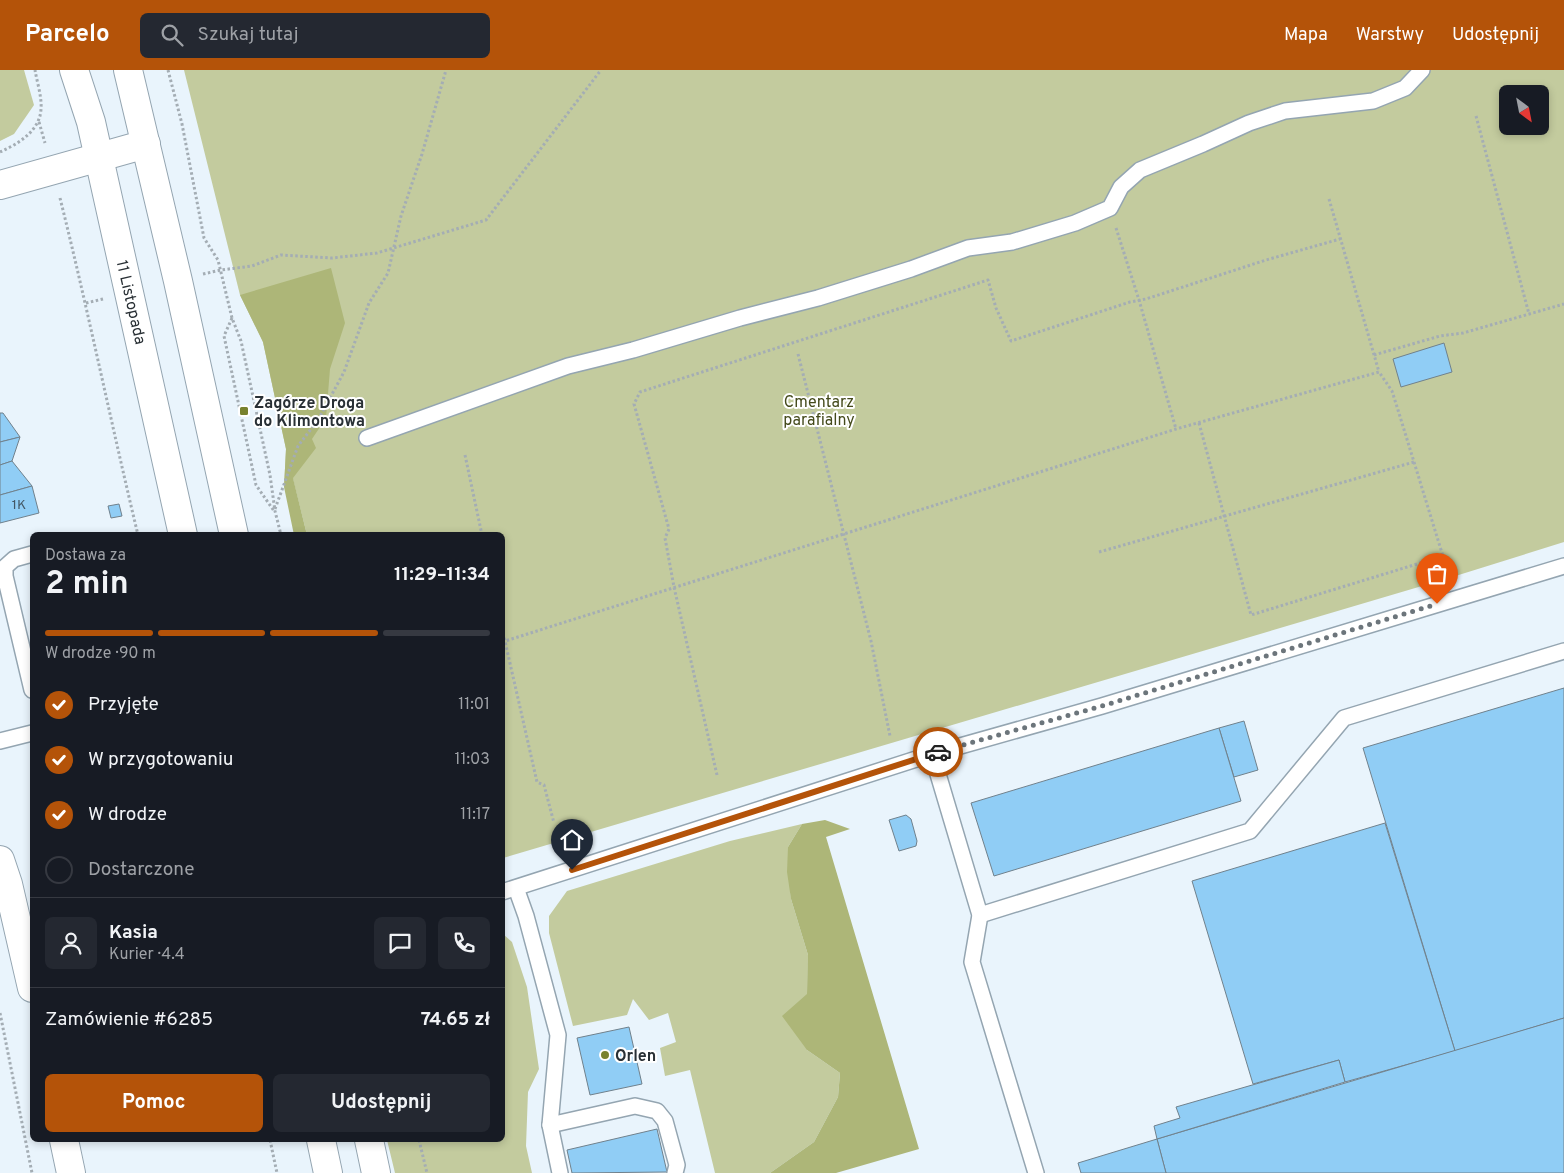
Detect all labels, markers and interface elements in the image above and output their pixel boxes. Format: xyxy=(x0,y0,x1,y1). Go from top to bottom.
search box xyxy=(140,13,490,58)
text: Parcelo xyxy=(25,20,110,50)
icon: search xyxy=(158,21,186,49)
text: Szukaj tutaj xyxy=(198,23,299,47)
text: Mapa xyxy=(1284,24,1328,47)
text: Warstwy xyxy=(1356,24,1424,47)
text: Udostępnij xyxy=(1452,24,1539,47)
north arrow xyxy=(1499,85,1549,135)
map controls xyxy=(1499,85,1549,135)
street label: 11 Listopada xyxy=(111,258,149,347)
park label: Cmentarz parafialny xyxy=(783,393,855,431)
place label: Zagórze Droga do Klimontowa xyxy=(254,394,365,432)
marker: Zagórze Droga do Klimontowa xyxy=(238,405,250,417)
house number: 1K xyxy=(12,497,26,514)
text: Dostawa za xyxy=(45,546,126,566)
pin xyxy=(1416,553,1458,604)
icon: bag xyxy=(1423,560,1451,588)
text: 11:29–11:34 xyxy=(394,563,490,587)
text: 2 min xyxy=(45,565,129,605)
text: W drodze · 90 m xyxy=(45,644,156,664)
icon: check xyxy=(45,691,73,719)
text: Przyjęte xyxy=(88,693,159,717)
text: 11:01 xyxy=(458,695,490,715)
courier xyxy=(913,727,963,777)
icon: car xyxy=(924,738,952,766)
icon: check xyxy=(45,746,73,774)
text: W przygotowaniu xyxy=(88,748,234,772)
text: 11:03 xyxy=(455,750,490,770)
icon: check xyxy=(45,801,73,829)
text: W drodze xyxy=(88,803,167,827)
text: 11:17 xyxy=(460,805,490,825)
pin xyxy=(551,819,593,870)
icon: home xyxy=(558,826,586,854)
text: Dostarczone xyxy=(88,858,194,882)
button: person xyxy=(45,917,97,969)
button: chat xyxy=(374,917,426,969)
button: phone xyxy=(438,917,490,969)
text: Kasia xyxy=(109,921,158,945)
text: Kurier · 4.4 xyxy=(109,945,185,965)
text: Zamówienie #6285 xyxy=(45,1008,213,1032)
text: 74.65 zł xyxy=(421,1008,490,1032)
place label: Orlen xyxy=(615,1047,656,1067)
marker: Orlen xyxy=(599,1049,611,1061)
button: Pomoc xyxy=(45,1074,263,1132)
button: Udostępnij xyxy=(273,1074,490,1132)

